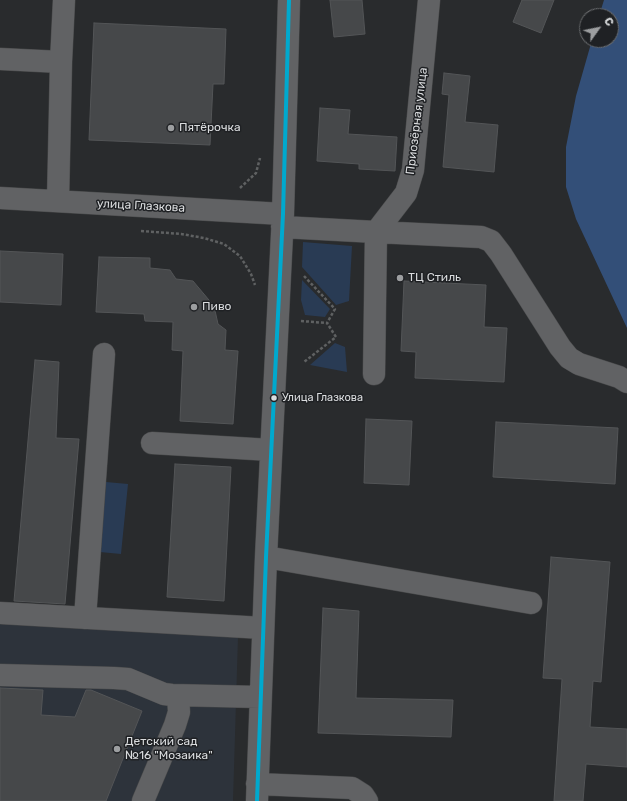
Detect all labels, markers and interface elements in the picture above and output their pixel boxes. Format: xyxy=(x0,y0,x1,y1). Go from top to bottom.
north arrow xyxy=(579,8,619,48)
text: С xyxy=(601,15,616,29)
street label: Приозёрная улица xyxy=(403,67,431,175)
place label: Пятёрочка xyxy=(179,121,241,135)
marker: Пятёрочка xyxy=(166,123,176,133)
street label: улица Глазкова xyxy=(96,196,186,216)
place label: ТЦ Стиль xyxy=(408,271,461,285)
marker: ТЦ Стиль xyxy=(395,273,405,283)
place label: Пиво xyxy=(202,300,231,314)
marker: Пиво xyxy=(189,302,199,312)
place label: Улица Глазкова xyxy=(282,391,363,405)
marker: Улица Глазкова xyxy=(269,393,279,403)
place label: Детский сад №16 "Мозаика" xyxy=(125,735,213,763)
marker: Детский сад №16 "Мозаика" xyxy=(112,744,122,754)

